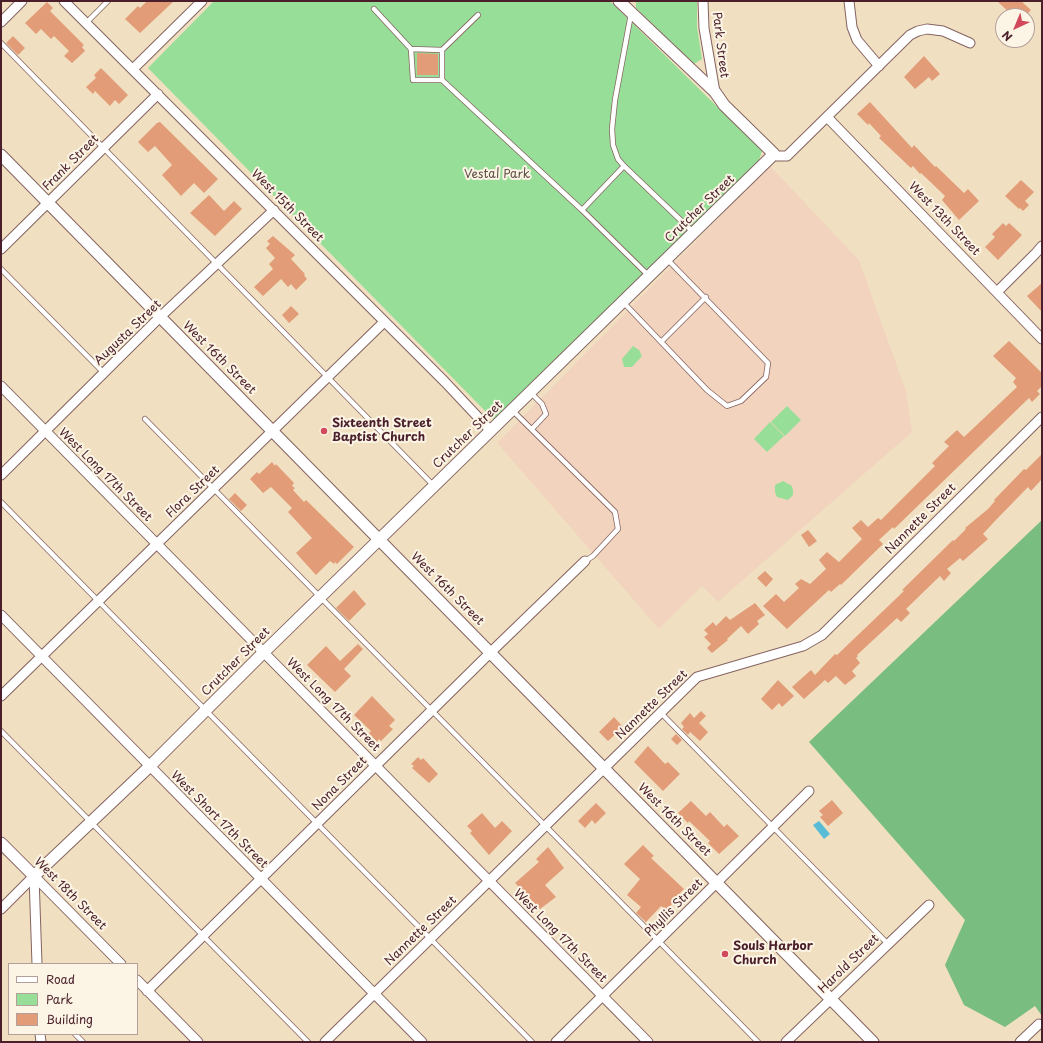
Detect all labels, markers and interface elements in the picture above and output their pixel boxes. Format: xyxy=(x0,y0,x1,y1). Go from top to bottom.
north arrow xyxy=(995,8,1035,48)
street label: Park Street xyxy=(709,11,731,79)
text: N xyxy=(998,27,1016,45)
street label: Frank Street xyxy=(40,132,102,194)
street label: West 15th Street xyxy=(248,167,326,245)
park label: Vestal Park xyxy=(464,168,530,182)
street label: Crutcher Street xyxy=(662,172,738,246)
street label: West 13th Street xyxy=(905,179,983,259)
street label: Augusta Street xyxy=(91,297,165,369)
street label: West 16th Street xyxy=(179,318,259,398)
street label: Crutcher Street xyxy=(430,398,506,472)
place label: Sixteenth Street Baptist Church xyxy=(332,417,432,445)
street label: West Long 17th Street xyxy=(55,425,155,525)
marker: Sixteenth Street Baptist Church xyxy=(319,426,329,436)
street label: Flora Street xyxy=(163,463,223,521)
street label: Nannette Street xyxy=(883,481,959,557)
street label: West 16th Street xyxy=(407,549,487,629)
street label: Crutcher Street xyxy=(199,625,273,699)
street label: West Long 17th Street xyxy=(283,655,383,755)
street label: Nannette Street xyxy=(613,667,691,743)
street label: Nona Street xyxy=(310,754,370,814)
street label: West Short 17th Street xyxy=(167,768,271,872)
street label: West 16th Street xyxy=(634,780,714,860)
street label: West 18th Street xyxy=(31,855,109,933)
street label: Phyllis Street xyxy=(642,876,706,940)
street label: West Long 17th Street xyxy=(510,886,610,986)
street label: Nannette Street xyxy=(382,893,460,969)
street label: Harold Street xyxy=(816,932,882,996)
place label: Souls Harbor Church xyxy=(733,940,813,968)
marker: Souls Harbor Church xyxy=(720,949,730,959)
legend xyxy=(8,963,138,1035)
text: Road xyxy=(46,970,75,988)
text: Park xyxy=(46,990,73,1008)
text: Building xyxy=(46,1010,93,1028)

